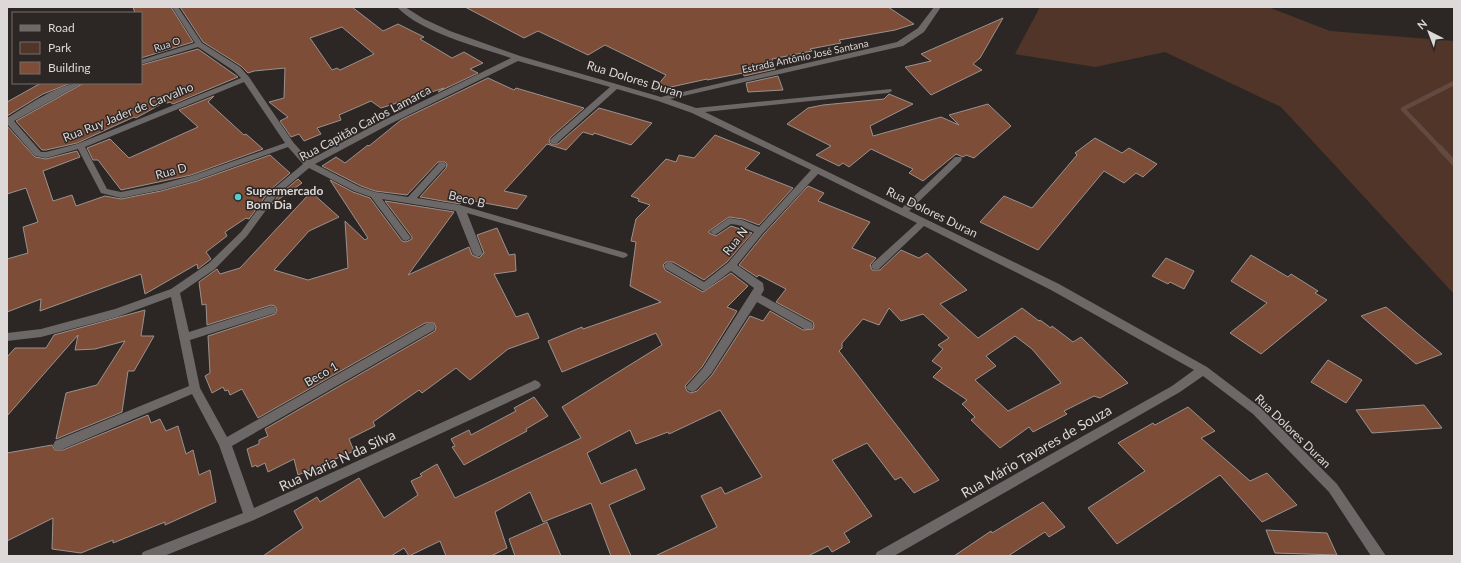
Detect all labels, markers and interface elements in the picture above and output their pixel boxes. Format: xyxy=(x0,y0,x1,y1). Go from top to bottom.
legend xyxy=(12,12,142,84)
north arrow xyxy=(1409,12,1449,52)
text: N xyxy=(1414,17,1429,32)
text: Road xyxy=(48,20,75,35)
street label: Rua O xyxy=(152,34,182,54)
street label: Estrada Antônio José Santana xyxy=(741,37,869,75)
text: Park xyxy=(48,40,72,55)
street label: Rua Dolores Duran xyxy=(585,57,685,101)
text: Building xyxy=(48,60,91,75)
street label: Rua Ruy Jader de Carvalho xyxy=(61,79,196,145)
street label: Rua Capitão Carlos Lamarca xyxy=(297,82,433,164)
street label: Rua D xyxy=(154,160,188,182)
place label: Supermercado Bom Dia xyxy=(246,183,323,212)
street label: Rua Dolores Duran xyxy=(884,183,980,241)
street label: Beco B xyxy=(447,187,487,211)
marker: Supermercado Bom Dia xyxy=(233,192,243,202)
street label: Rua N xyxy=(719,224,751,258)
street label: Beco 1 xyxy=(301,358,341,390)
street label: Rua Dolores Duran xyxy=(1252,391,1334,471)
street label: Rua Mário Tavares de Souza xyxy=(958,401,1114,501)
street label: Rua Maria N da Silva xyxy=(276,426,398,494)

